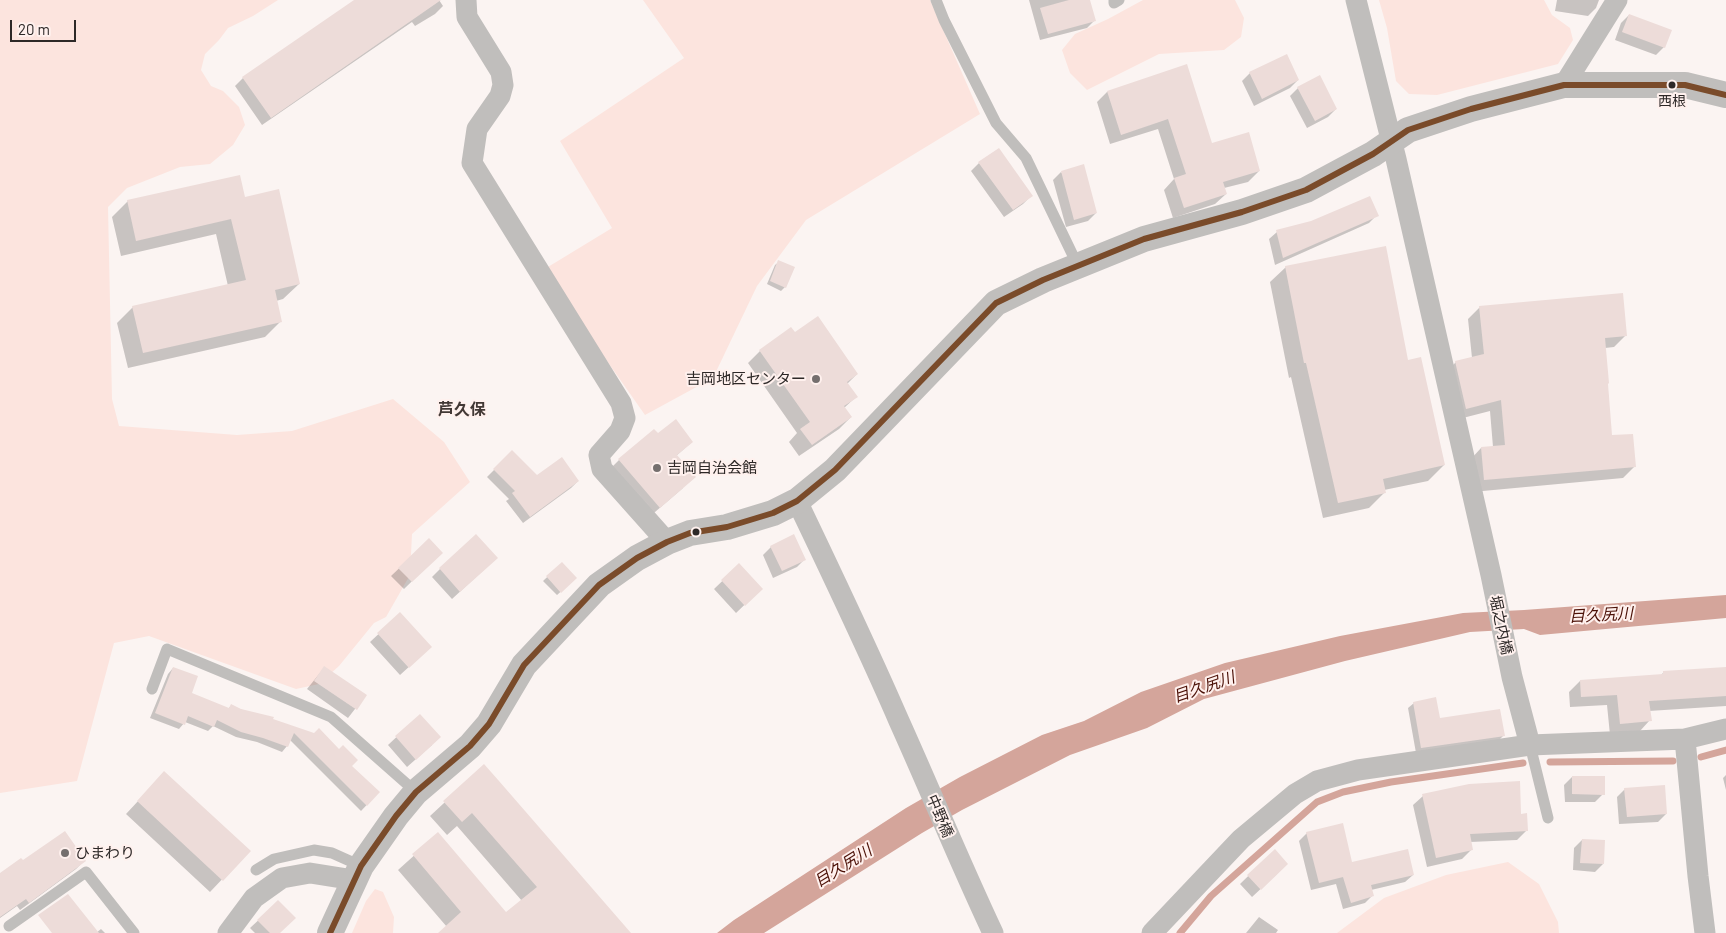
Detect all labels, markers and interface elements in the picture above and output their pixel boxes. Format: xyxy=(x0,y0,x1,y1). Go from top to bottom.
scale bar xyxy=(12,10,79,42)
text: 20 m xyxy=(18,20,50,38)
marker: 西根 xyxy=(1667,80,1677,90)
place label: 西根 xyxy=(1658,93,1686,109)
place label: 吉岡地区センター xyxy=(686,370,806,388)
marker: 吉岡地区センター xyxy=(810,373,822,385)
district label: 芦久保 xyxy=(438,400,486,420)
place label: 吉岡自治会館 xyxy=(667,459,757,477)
marker: 吉岡自治会館 xyxy=(651,462,663,474)
unlabelled marker xyxy=(691,527,701,537)
street label: 堀之内橋 xyxy=(1486,594,1516,656)
water label: 目久尻川 xyxy=(1569,604,1633,626)
water label: 目久尻川 xyxy=(1171,668,1237,706)
street label: 中野橋 xyxy=(923,792,957,840)
water label: 目久尻川 xyxy=(811,841,875,891)
place label: ひまわり xyxy=(75,844,135,862)
marker: ひまわり xyxy=(59,847,71,859)

